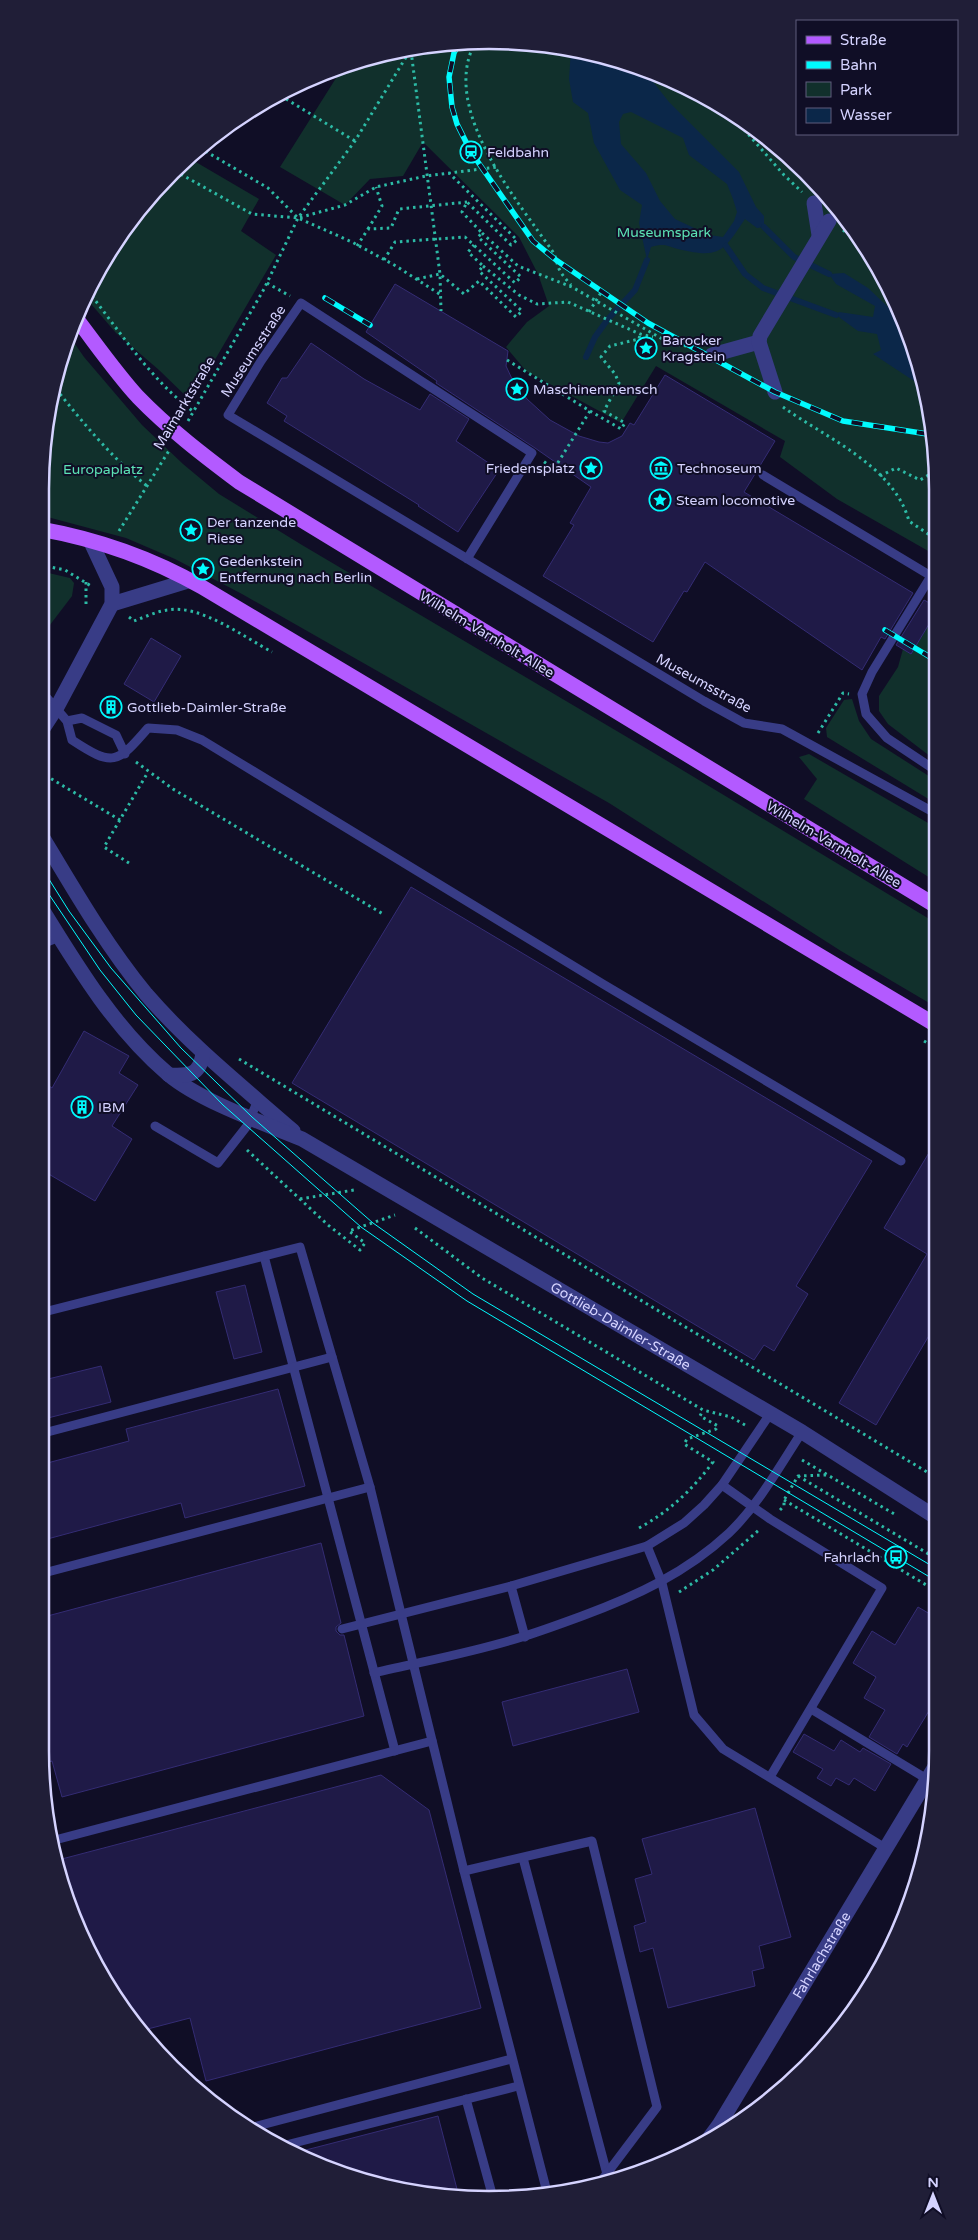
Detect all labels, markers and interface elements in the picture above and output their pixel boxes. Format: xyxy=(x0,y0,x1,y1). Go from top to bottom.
legend xyxy=(796,20,958,135)
text: Straße xyxy=(840,31,886,49)
text: Bahn xyxy=(840,56,877,74)
text: Park xyxy=(840,81,872,99)
text: Wasser xyxy=(840,106,892,124)
station icon: Feldbahn xyxy=(459,140,483,164)
place label: Feldbahn xyxy=(487,144,549,161)
park label: Museumspark xyxy=(617,224,712,241)
street label: Museumsstraße xyxy=(217,302,290,400)
place label: Barocker Kragstein xyxy=(662,332,725,365)
place icon: Barocker Kragstein xyxy=(634,336,658,360)
street label: Maimarktstraße xyxy=(150,354,219,453)
place icon: Maschinenmensch xyxy=(505,377,529,401)
place label: Maschinenmensch xyxy=(533,381,658,398)
place icon: Friedensplatz xyxy=(579,456,603,480)
museum icon: Technoseum xyxy=(649,456,673,480)
place label: Friedensplatz xyxy=(486,460,575,477)
place label: Technoseum xyxy=(677,460,762,477)
park label: Europaplatz xyxy=(63,461,143,478)
place icon: Steam locomotive xyxy=(648,488,672,512)
place label: Steam locomotive xyxy=(676,492,795,509)
place label: Der tanzende Riese xyxy=(207,514,296,547)
place icon: Der tanzende Riese xyxy=(179,518,203,542)
place label: Gedenkstein Entfernung nach Berlin xyxy=(219,553,372,586)
place icon: Gedenkstein Entfernung nach Berlin xyxy=(191,557,215,581)
street label: Wilhelm-Varnholt-Allee xyxy=(416,587,557,681)
street label: Museumsstraße xyxy=(653,650,754,717)
building icon: Gottlieb-Daimler-Straße xyxy=(99,695,123,719)
place label: Gottlieb-Daimler-Straße xyxy=(127,699,286,716)
street label: Wilhelm-Varnholt-Allee xyxy=(763,797,904,891)
building icon: IBM xyxy=(70,1095,94,1119)
place label: IBM xyxy=(98,1099,125,1116)
street label: Gottlieb-Daimler-Straße xyxy=(547,1279,694,1374)
bus stop icon: Fahrlach xyxy=(884,1545,908,1569)
place label: Fahrlach xyxy=(823,1549,880,1566)
street label: Fahrlachstraße xyxy=(789,1909,855,2002)
north arrow xyxy=(908,2170,958,2220)
text: N xyxy=(927,2174,939,2191)

